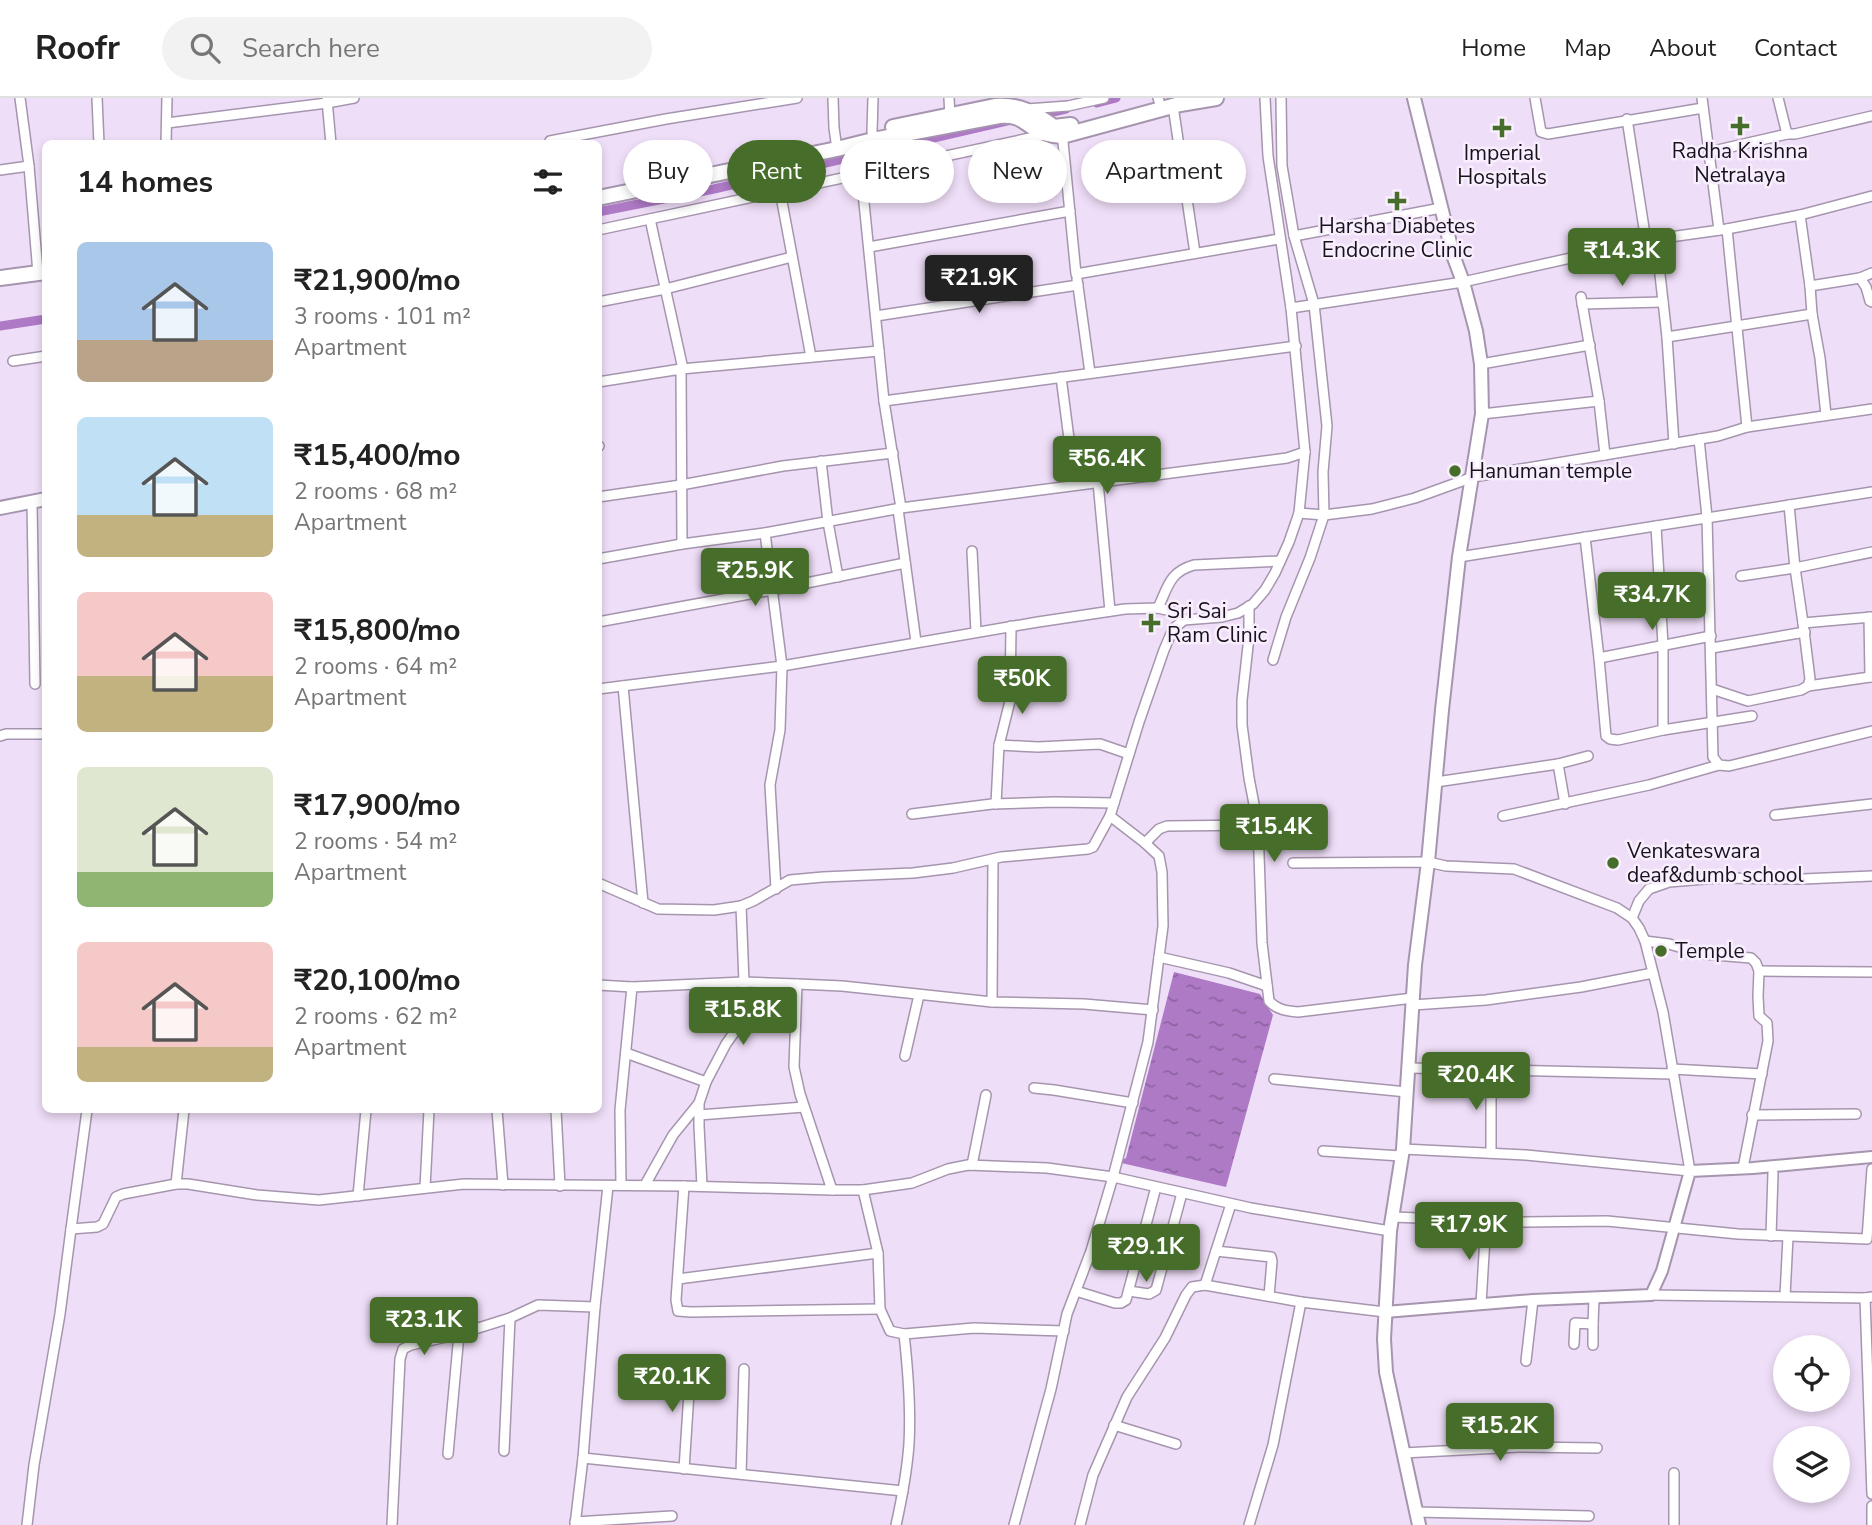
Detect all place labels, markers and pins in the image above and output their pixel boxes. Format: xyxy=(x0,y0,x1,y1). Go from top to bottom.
marker: Radha Krishna Netralaya xyxy=(1730,116,1750,136)
marker: Imperial Hospitals xyxy=(1492,118,1512,138)
place label: Radha Krishna Netralaya xyxy=(1672,137,1808,189)
place label: Imperial Hospitals xyxy=(1457,139,1547,191)
marker: Harsha Diabetes Endocrine Clinic xyxy=(1387,191,1407,211)
place label: Harsha Diabetes Endocrine Clinic xyxy=(1319,212,1475,264)
pin: ₹14.3K xyxy=(1565,228,1679,288)
pin: ₹21.9K xyxy=(922,256,1036,315)
pin: ₹56.4K xyxy=(1050,436,1164,496)
place label: Hanuman temple xyxy=(1469,457,1632,485)
marker: Hanuman temple xyxy=(1447,463,1463,479)
pin: ₹25.9K xyxy=(698,548,812,608)
pin: ₹34.7K xyxy=(1595,573,1709,632)
place label: Sri Sai Ram Clinic xyxy=(1167,597,1268,649)
marker: Sri Sai Ram Clinic xyxy=(1141,613,1161,633)
pin: ₹50K xyxy=(981,656,1063,716)
pin: ₹15.4K xyxy=(1217,804,1331,864)
place label: Venkateswara deaf&dumb school xyxy=(1626,837,1804,889)
marker: Venkateswara deaf&dumb school xyxy=(1605,855,1621,871)
place label: Temple xyxy=(1675,937,1745,965)
marker: Temple xyxy=(1653,943,1669,959)
pin: ₹15.8K xyxy=(686,988,800,1047)
pin: ₹20.4K xyxy=(1419,1052,1533,1112)
pin: ₹17.9K xyxy=(1412,1202,1526,1262)
pin: ₹29.1K xyxy=(1089,1224,1203,1284)
pin: ₹23.1K xyxy=(367,1298,481,1357)
pin: ₹20.1K xyxy=(615,1354,729,1414)
pin: ₹15.2K xyxy=(1443,1404,1557,1463)

